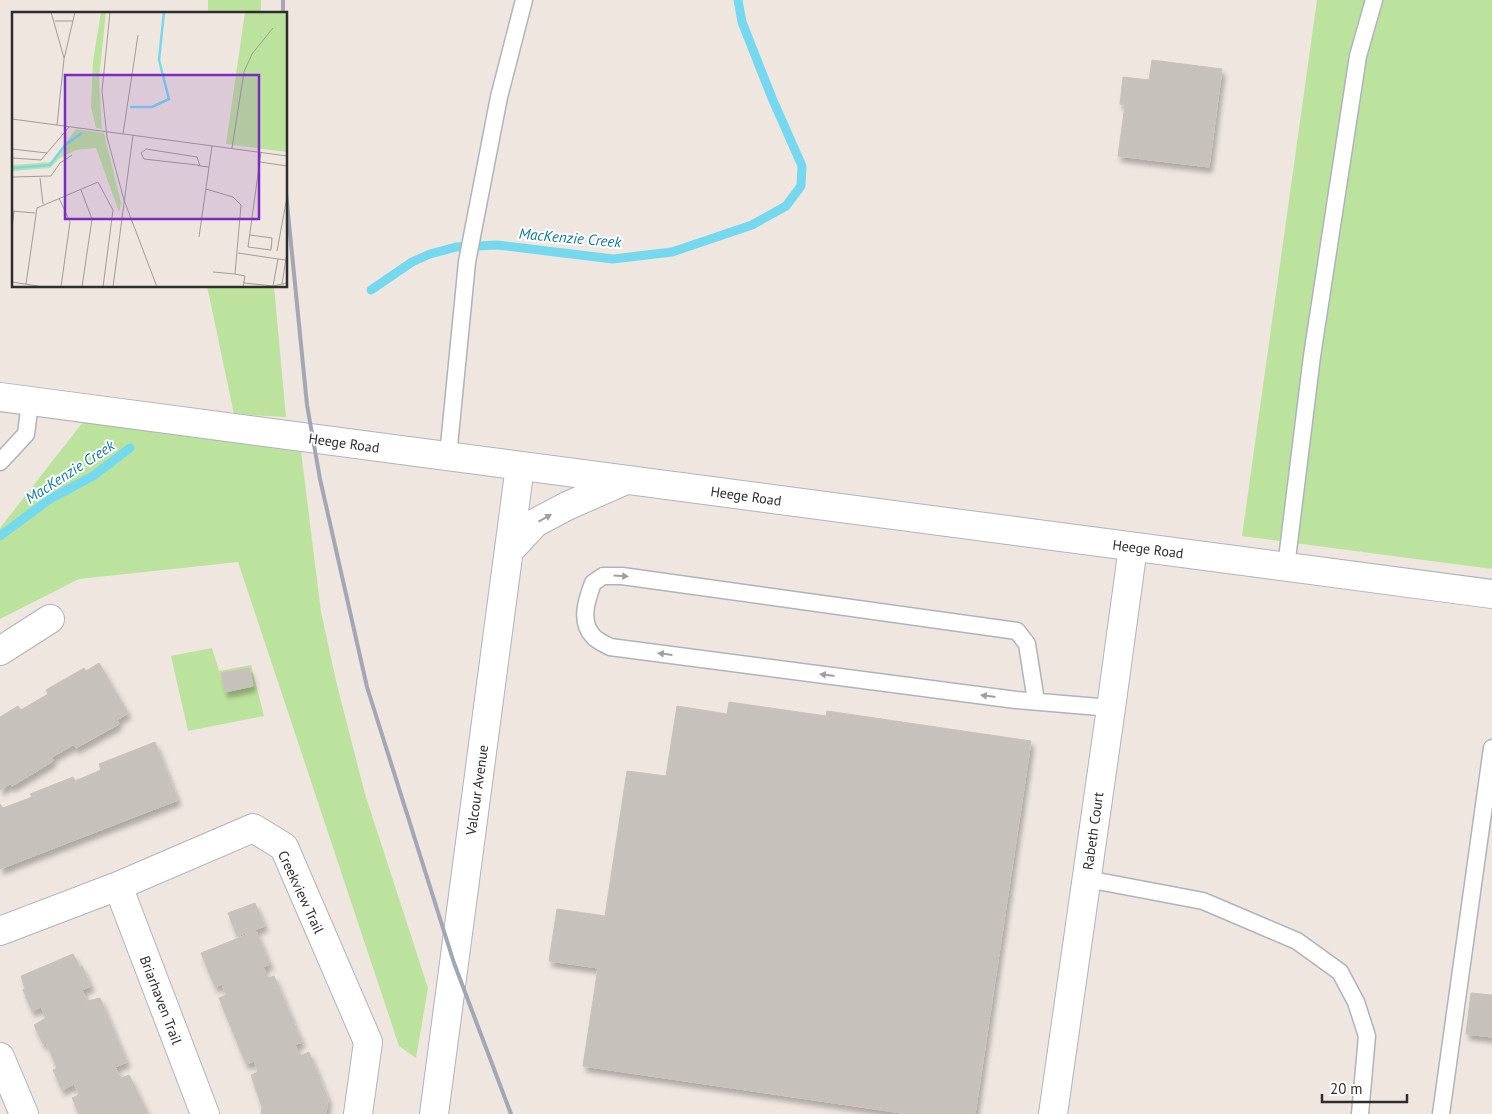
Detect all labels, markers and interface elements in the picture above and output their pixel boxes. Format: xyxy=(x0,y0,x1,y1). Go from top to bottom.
inset map xyxy=(12,12,288,288)
water label: MacKenzie Creek xyxy=(518,224,623,252)
street label: Heege Road xyxy=(307,429,381,457)
water label: MacKenzie Creek xyxy=(22,435,119,507)
street label: Heege Road xyxy=(709,482,783,510)
one-way arrow xyxy=(537,514,552,522)
street label: Heege Road xyxy=(1111,536,1185,562)
one-way arrow xyxy=(613,573,629,581)
one-way arrow xyxy=(657,650,673,658)
one-way arrow xyxy=(818,671,834,679)
one-way arrow xyxy=(979,692,995,700)
street label: Valcour Avenue xyxy=(462,744,492,837)
street label: Rabeth Court xyxy=(1079,791,1107,871)
street label: Creekview Trail xyxy=(274,848,328,936)
street label: Briarhaven Trail xyxy=(136,953,186,1047)
scale bar xyxy=(1322,1072,1407,1104)
text: 20 m xyxy=(1330,1079,1363,1098)

